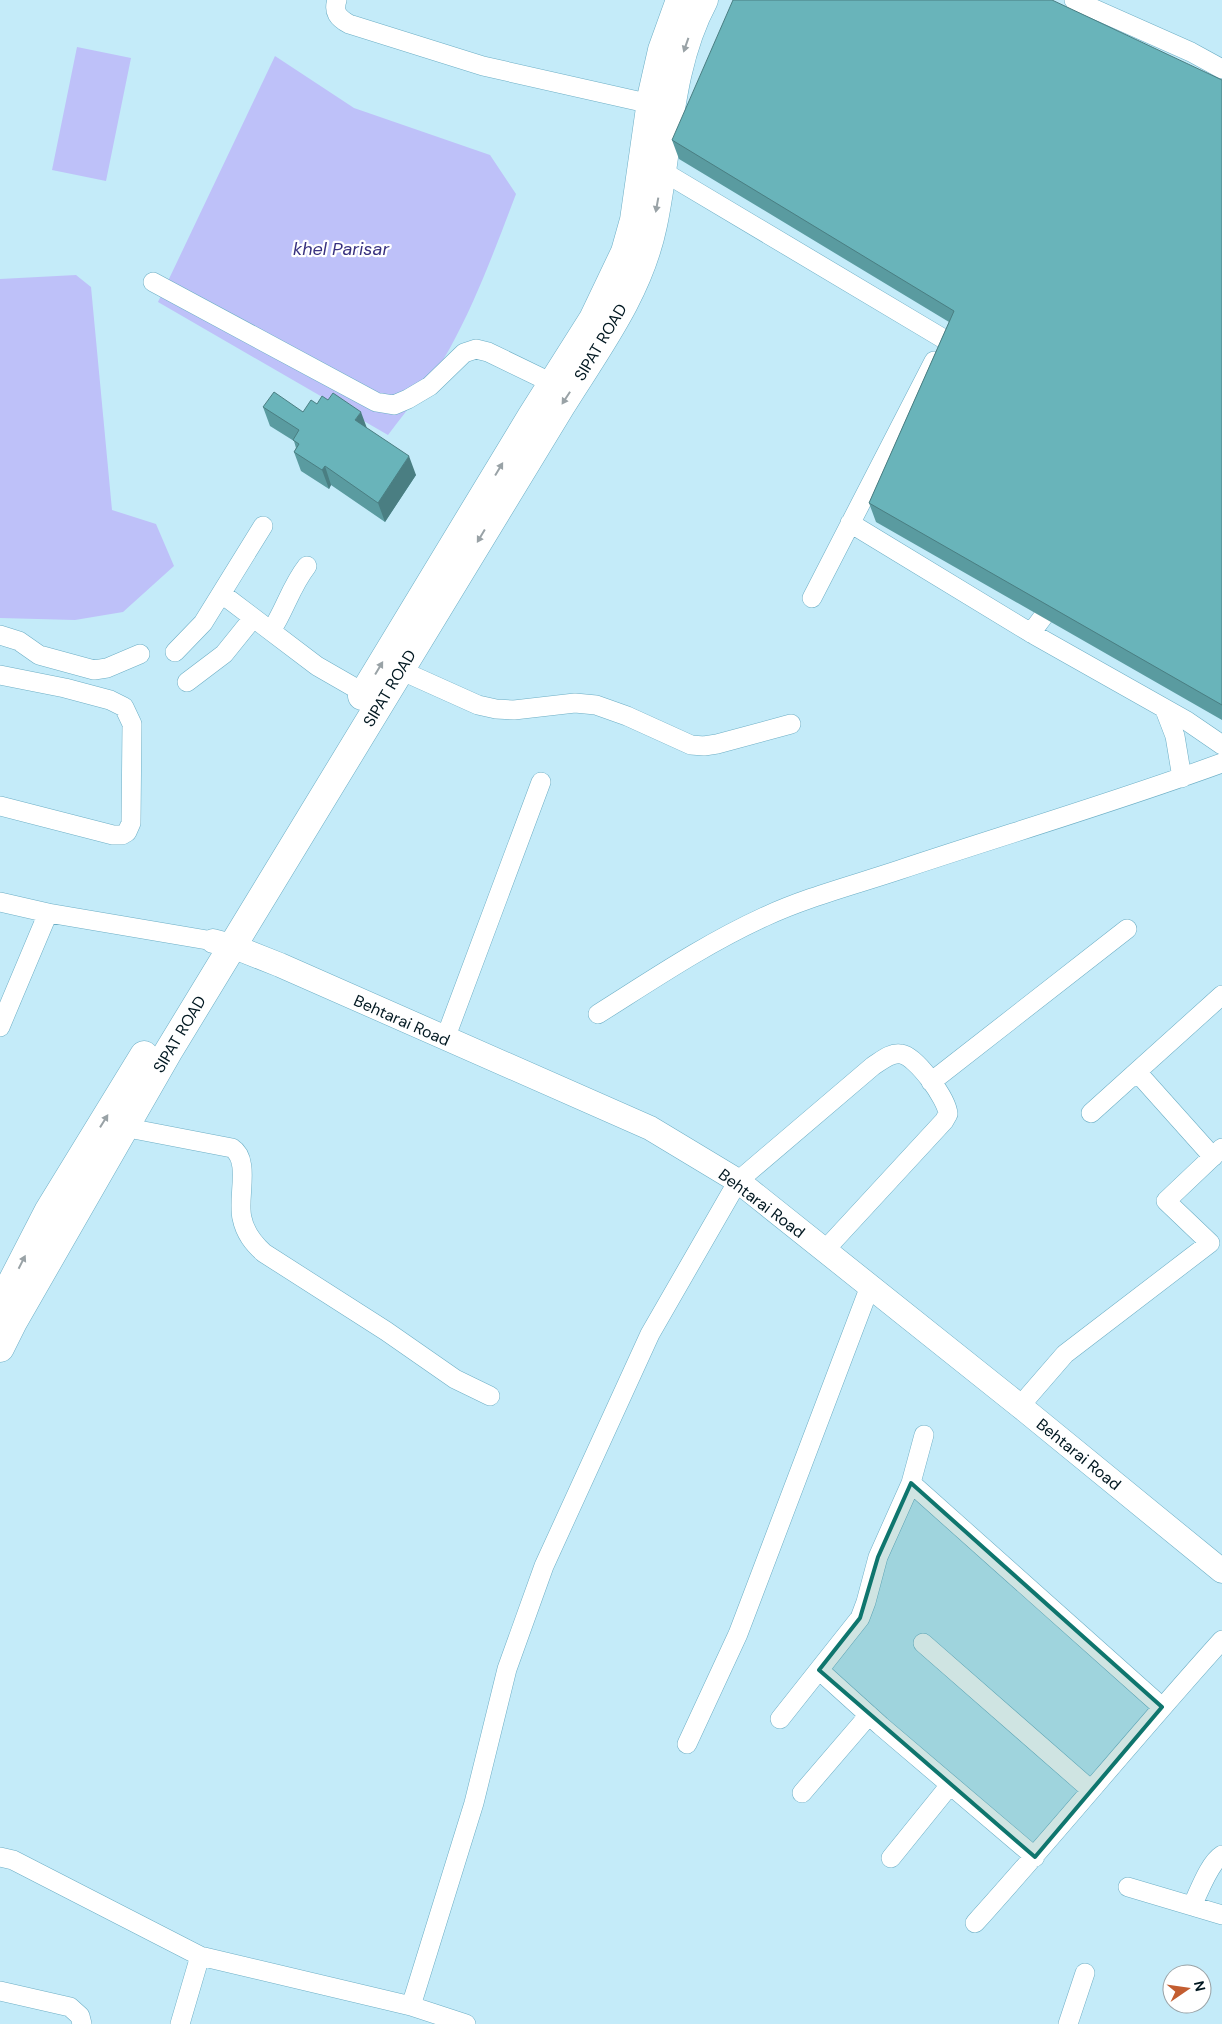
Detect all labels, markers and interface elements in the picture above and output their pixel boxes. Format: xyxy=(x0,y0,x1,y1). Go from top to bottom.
one-way arrow xyxy=(682,38,689,53)
one-way arrow xyxy=(652,197,660,213)
water label: khel Parisar xyxy=(293,237,390,261)
street label: SIPAT ROAD xyxy=(569,300,632,385)
one-way arrow xyxy=(561,391,571,404)
one-way arrow xyxy=(495,463,504,476)
one-way arrow xyxy=(477,530,486,543)
street label: SIPAT ROAD xyxy=(358,646,421,731)
one-way arrow xyxy=(374,662,383,675)
street label: Behtarai Road xyxy=(351,990,453,1051)
street label: SIPAT ROAD xyxy=(148,992,211,1077)
one-way arrow xyxy=(99,1115,109,1128)
street label: Behtarai Road xyxy=(714,1164,809,1243)
one-way arrow xyxy=(18,1255,27,1268)
street label: Behtarai Road xyxy=(1032,1414,1125,1495)
north arrow xyxy=(1162,1964,1212,2014)
text: N xyxy=(1190,1979,1210,1993)

